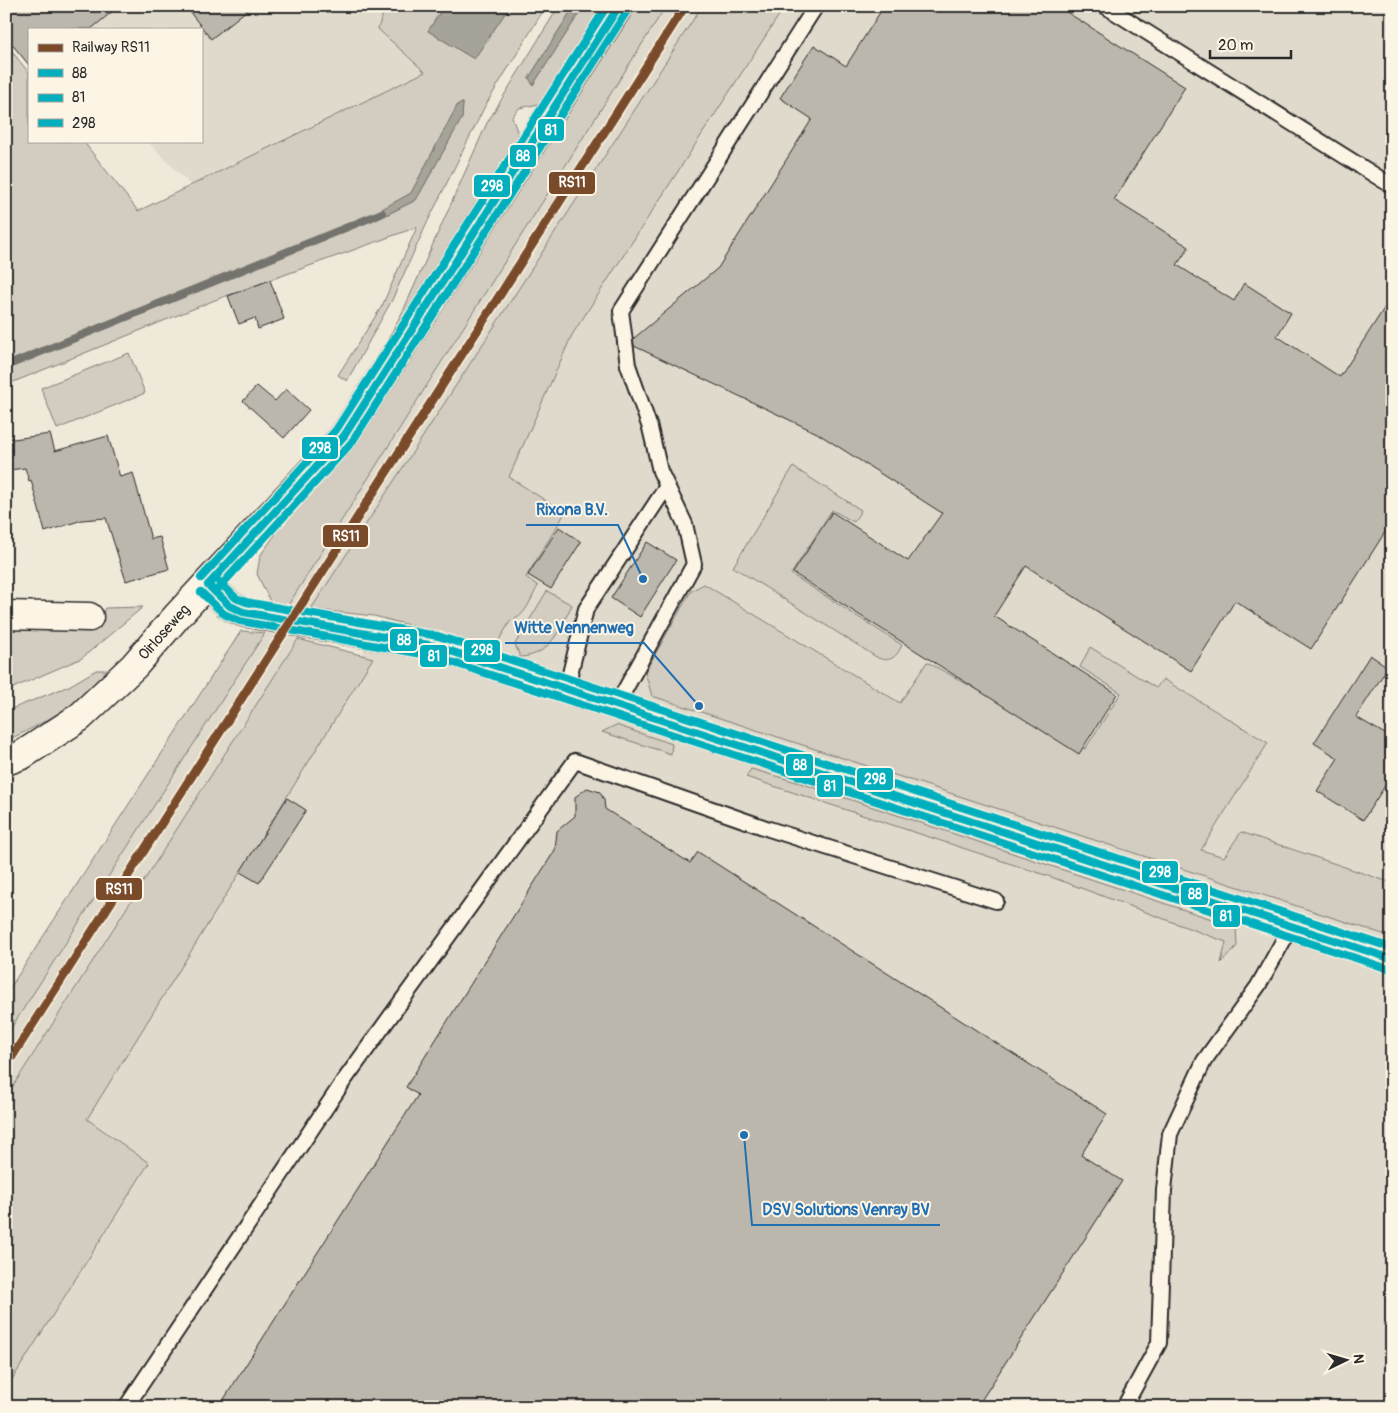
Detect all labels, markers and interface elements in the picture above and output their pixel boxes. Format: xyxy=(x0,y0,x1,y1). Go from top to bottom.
legend xyxy=(28,28,202,142)
scale bar xyxy=(1210,28,1292,60)
text: 20 m xyxy=(1218,36,1253,55)
text: Railway RS11 xyxy=(72,38,150,57)
text: 88 xyxy=(72,64,88,83)
text: 81 xyxy=(72,88,85,107)
text: 298 xyxy=(72,114,96,133)
line badge: 81 xyxy=(537,118,565,142)
text: 81 xyxy=(545,122,557,139)
line badge: 88 xyxy=(509,144,537,168)
text: 88 xyxy=(516,148,530,165)
line badge: RS11 xyxy=(548,171,596,195)
line badge: 298 xyxy=(473,174,511,198)
text: RS11 xyxy=(558,174,586,191)
text: 298 xyxy=(481,178,503,195)
line badge: 298 xyxy=(301,436,339,460)
text: 298 xyxy=(309,440,331,457)
callout: Rixona B.V. xyxy=(526,494,618,525)
text: Rixona B.V. xyxy=(536,500,608,520)
line badge: RS11 xyxy=(322,524,369,548)
text: RS11 xyxy=(332,528,360,545)
street label: Oirloseweg xyxy=(134,601,194,664)
callout: Witte Vennenweg xyxy=(505,612,644,643)
text: Witte Vennenweg xyxy=(514,618,634,638)
line badge: 88 xyxy=(389,628,418,652)
text: 88 xyxy=(397,632,411,649)
line badge: 298 xyxy=(463,639,501,663)
text: 298 xyxy=(471,642,493,659)
line badge: 81 xyxy=(419,644,448,668)
text: 81 xyxy=(428,648,440,665)
line badge: 88 xyxy=(785,753,814,777)
text: 88 xyxy=(793,757,807,774)
line badge: 298 xyxy=(856,767,894,791)
text: 298 xyxy=(864,771,886,788)
line badge: 81 xyxy=(816,774,844,798)
text: 81 xyxy=(824,778,836,795)
line badge: 298 xyxy=(1141,860,1179,884)
text: 298 xyxy=(1149,864,1171,881)
line badge: RS11 xyxy=(95,877,143,901)
text: RS11 xyxy=(105,881,133,898)
line badge: 88 xyxy=(1180,882,1209,906)
text: 88 xyxy=(1188,886,1202,903)
line badge: 81 xyxy=(1212,904,1241,928)
text: 81 xyxy=(1220,908,1232,925)
callout: DSV Solutions Venray BV xyxy=(752,1194,940,1225)
text: DSV Solutions Venray BV xyxy=(762,1200,930,1220)
north arrow xyxy=(1320,1336,1370,1386)
text: N xyxy=(1350,1353,1367,1364)

